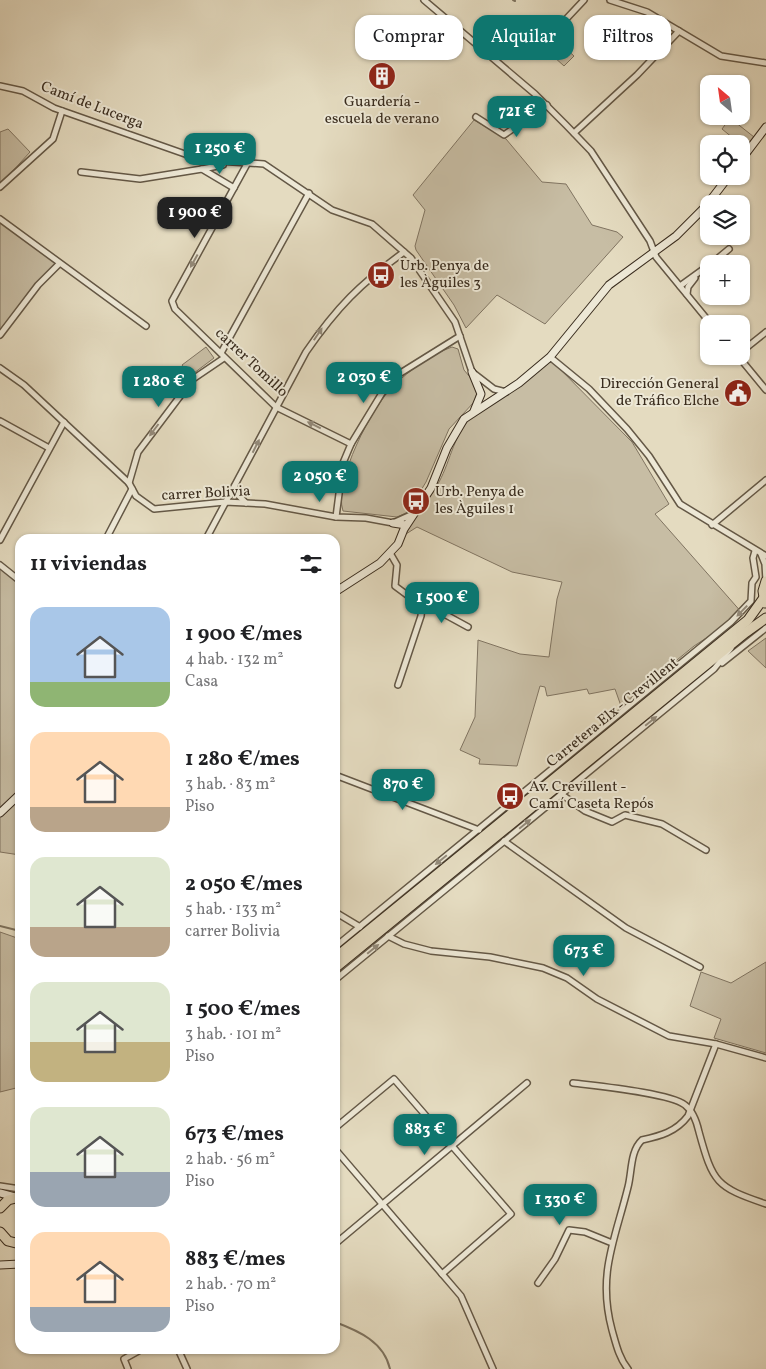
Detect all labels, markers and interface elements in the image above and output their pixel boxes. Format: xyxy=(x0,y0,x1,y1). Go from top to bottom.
chip: Comprar xyxy=(355,15,463,60)
chip: Alquilar xyxy=(473,15,574,60)
chip: Filtros xyxy=(584,15,671,60)
building icon: Guardería - escuela de verano xyxy=(367,61,397,91)
north arrow xyxy=(700,75,750,125)
map controls xyxy=(700,75,750,365)
street label: Camí de Lucerga xyxy=(37,77,147,135)
place label: Guardería - escuela de verano xyxy=(325,92,439,130)
pin: 721 € xyxy=(482,96,552,138)
text: 721 € xyxy=(498,101,536,123)
pin: 1 250 € xyxy=(174,132,266,175)
button: locate xyxy=(700,135,750,185)
text: 1 250 € xyxy=(195,138,245,160)
button: layers xyxy=(700,195,750,245)
pin: 1 900 € xyxy=(149,196,241,239)
text: 1 900 € xyxy=(168,202,222,224)
one-way arrow xyxy=(190,254,198,269)
button: + xyxy=(700,255,750,305)
place label: Urb. Penya de les Àguiles 3 xyxy=(400,256,489,294)
bus stop icon: Urb. Penya de les Àguiles 3 xyxy=(366,260,396,290)
button: − xyxy=(700,315,750,365)
street label: carrer Tomillo xyxy=(210,324,292,402)
one-way arrow xyxy=(314,328,323,341)
pin: 2 030 € xyxy=(318,362,410,404)
pin: 1 280 € xyxy=(113,366,205,408)
text: 2 030 € xyxy=(337,367,391,389)
text: 1 280 € xyxy=(133,371,185,393)
place label: Dirección General de Tráfico Elche xyxy=(600,374,719,412)
public building icon: Dirección General de Tráfico Elche xyxy=(723,378,753,408)
one-way arrow xyxy=(307,421,321,429)
one-way arrow xyxy=(149,423,160,436)
one-way arrow xyxy=(252,439,260,453)
pin: 2 050 € xyxy=(274,460,366,503)
text: 2 050 € xyxy=(293,466,347,488)
street label: carrer Bolivia xyxy=(161,481,251,507)
place label: Urb. Penya de les Àguiles 1 xyxy=(435,482,524,520)
bus stop icon: Urb. Penya de les Àguiles 1 xyxy=(401,486,431,516)
text: 11 viviendas xyxy=(30,550,147,579)
icon: filters xyxy=(297,550,325,578)
pin: 1 500 € xyxy=(396,582,488,624)
text: 1 500 € xyxy=(416,587,468,609)
one-way arrow xyxy=(736,605,748,617)
text: 1 900 €/mes xyxy=(185,620,302,649)
icon: home xyxy=(70,627,130,687)
text: 4 hab. · 132 m² xyxy=(185,649,283,671)
street label: Carretera Elx - Crevillent xyxy=(542,653,684,773)
text: Casa xyxy=(185,671,218,693)
one-way arrow xyxy=(644,715,657,726)
text: 1 280 €/mes xyxy=(185,745,300,774)
icon: home xyxy=(70,752,130,812)
pin: 870 € xyxy=(368,768,438,811)
text: 3 hab. · 83 m² xyxy=(185,774,275,796)
text: 870 € xyxy=(383,774,423,796)
place label: Av. Crevillent - Camí Caseta Repós xyxy=(529,777,654,815)
bus stop icon: Av. Crevillent - Camí Caseta Repós xyxy=(495,781,525,811)
text: Piso xyxy=(185,796,214,818)
one-way arrow xyxy=(519,818,532,829)
one-way arrow xyxy=(435,855,448,866)
text: 2 050 €/mes xyxy=(185,870,303,899)
icon: home xyxy=(70,877,130,937)
text: 5 hab. · 133 m² xyxy=(185,899,281,921)
text: carrer Bolivia xyxy=(185,921,280,943)
pin: 673 € xyxy=(549,934,619,977)
text: 673 € xyxy=(564,940,604,962)
one-way arrow xyxy=(366,943,379,954)
text: 1 500 €/mes xyxy=(185,995,301,1024)
icon: home xyxy=(70,1002,130,1062)
text: 3 hab. · 101 m² xyxy=(185,1024,281,1046)
text: Piso xyxy=(185,1046,214,1068)
pin: 883 € xyxy=(390,1114,460,1156)
text: 883 € xyxy=(405,1119,445,1141)
text: 673 €/mes xyxy=(185,1120,284,1149)
icon: home xyxy=(70,1127,130,1187)
text: 2 hab. · 56 m² xyxy=(185,1149,275,1171)
text: Piso xyxy=(185,1171,214,1193)
pin: 1 330 € xyxy=(514,1184,606,1226)
text: 1 330 € xyxy=(535,1189,585,1211)
text: 883 €/mes xyxy=(185,1245,285,1274)
icon: home xyxy=(70,1252,130,1312)
text: 2 hab. · 70 m² xyxy=(185,1274,276,1296)
text: Piso xyxy=(185,1296,214,1318)

